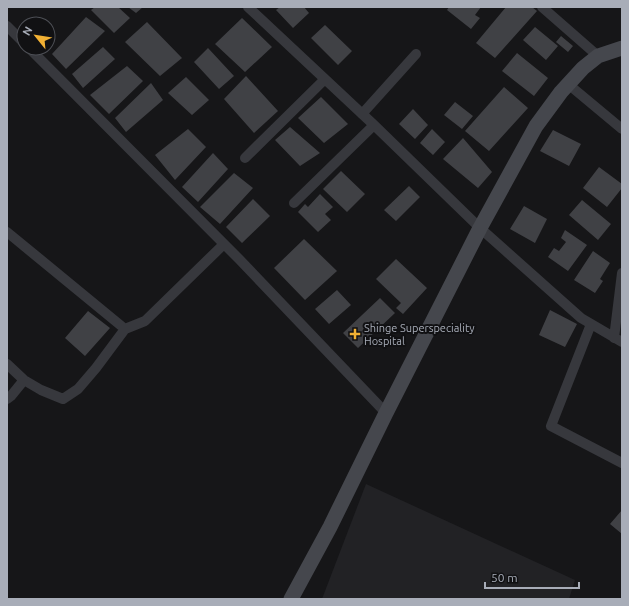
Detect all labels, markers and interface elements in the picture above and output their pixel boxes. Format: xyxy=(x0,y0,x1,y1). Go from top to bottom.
north arrow xyxy=(16,16,56,56)
text: N xyxy=(20,24,35,38)
place label: Shinge Superspeciality Hospital xyxy=(364,322,475,347)
marker: Shinge Superspeciality Hospital xyxy=(349,328,361,340)
scale bar xyxy=(485,564,579,590)
text: 50 m xyxy=(491,571,518,584)

